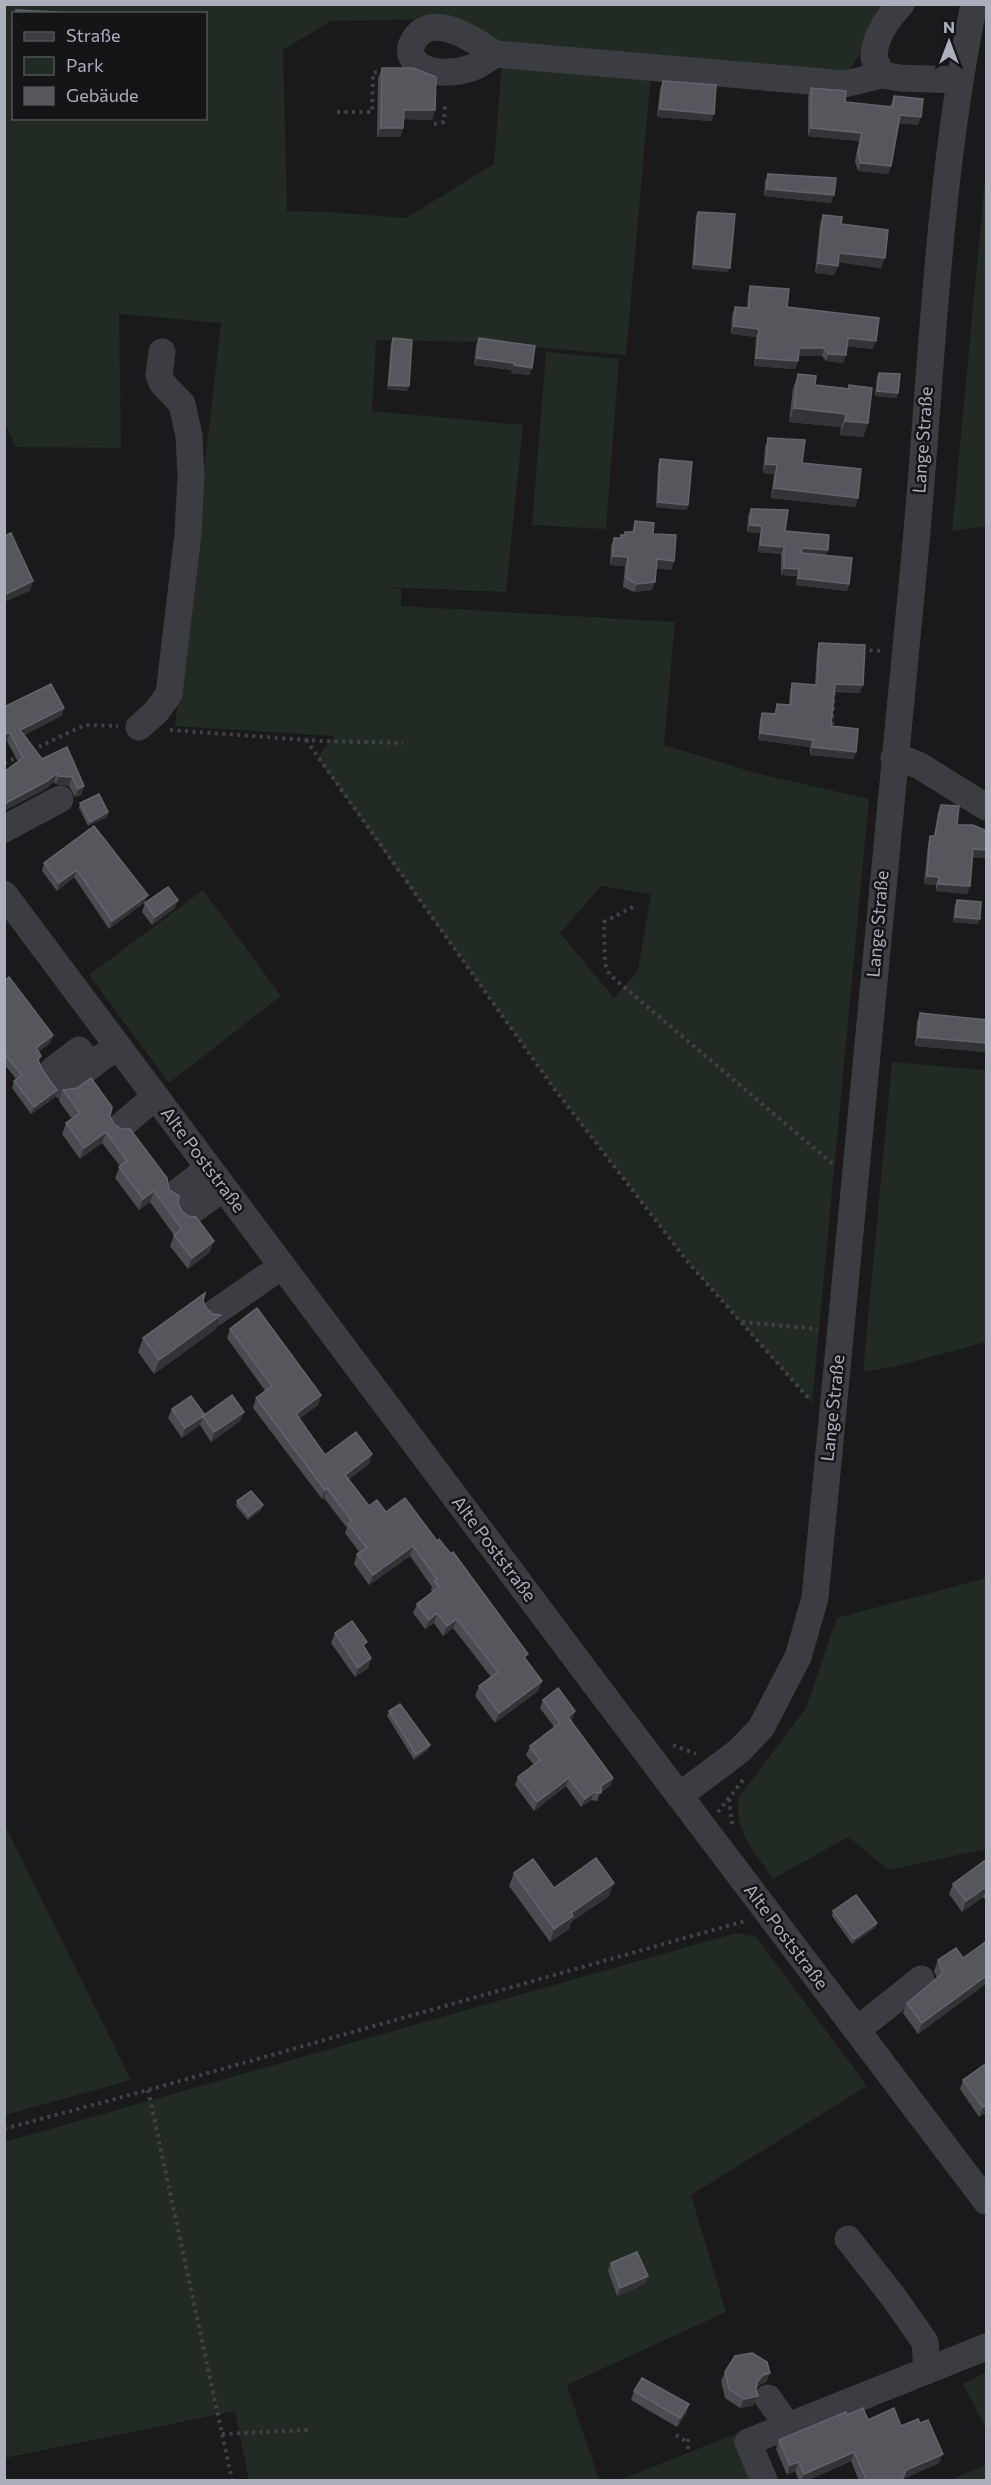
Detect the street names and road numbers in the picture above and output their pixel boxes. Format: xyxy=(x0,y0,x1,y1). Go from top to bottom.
street label: Lange Straße xyxy=(907,386,937,494)
street label: Lange Straße xyxy=(861,870,893,978)
street label: Alte Poststraße xyxy=(157,1102,251,1217)
street label: Lange Straße xyxy=(815,1353,849,1462)
street label: Alte Poststraße xyxy=(448,1491,542,1606)
street label: Alte Poststraße xyxy=(740,1879,834,1994)

